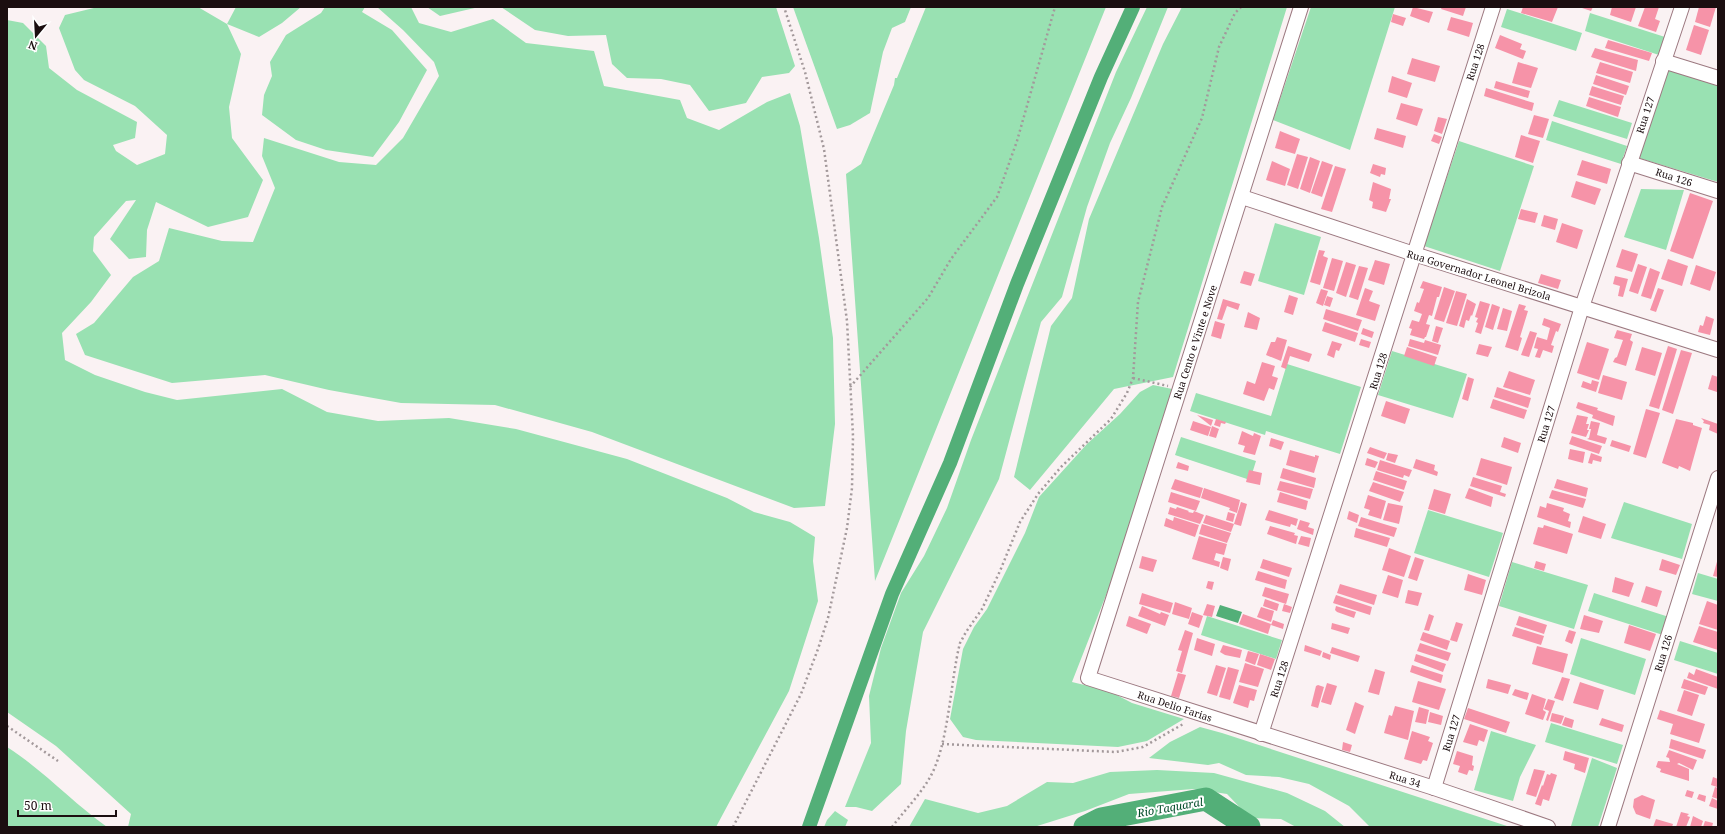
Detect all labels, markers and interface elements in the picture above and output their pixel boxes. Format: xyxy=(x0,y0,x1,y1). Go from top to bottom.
north arrow xyxy=(16,16,56,56)
text: N xyxy=(26,37,39,54)
street label: Rua 128 xyxy=(1462,41,1488,82)
street label: Rua 127 xyxy=(1632,94,1658,135)
street label: Rua 126 xyxy=(1654,164,1695,190)
street label: Rua Governador Leonel Brizola xyxy=(1405,246,1553,304)
street label: Rua Cento e Vinte e Nove xyxy=(1170,283,1220,401)
street label: Rua 128 xyxy=(1366,350,1390,391)
street label: Rua 127 xyxy=(1534,403,1558,444)
street label: Rua 126 xyxy=(1651,632,1675,673)
street label: Rua 128 xyxy=(1266,658,1292,699)
street label: Rua Delio Farias xyxy=(1136,687,1215,725)
street label: Rua 127 xyxy=(1439,712,1463,753)
street label: Rua 34 xyxy=(1387,768,1423,791)
scale bar xyxy=(18,792,116,818)
water label: Rio Taquaral xyxy=(1135,794,1205,820)
text: 50 m xyxy=(24,797,52,814)

